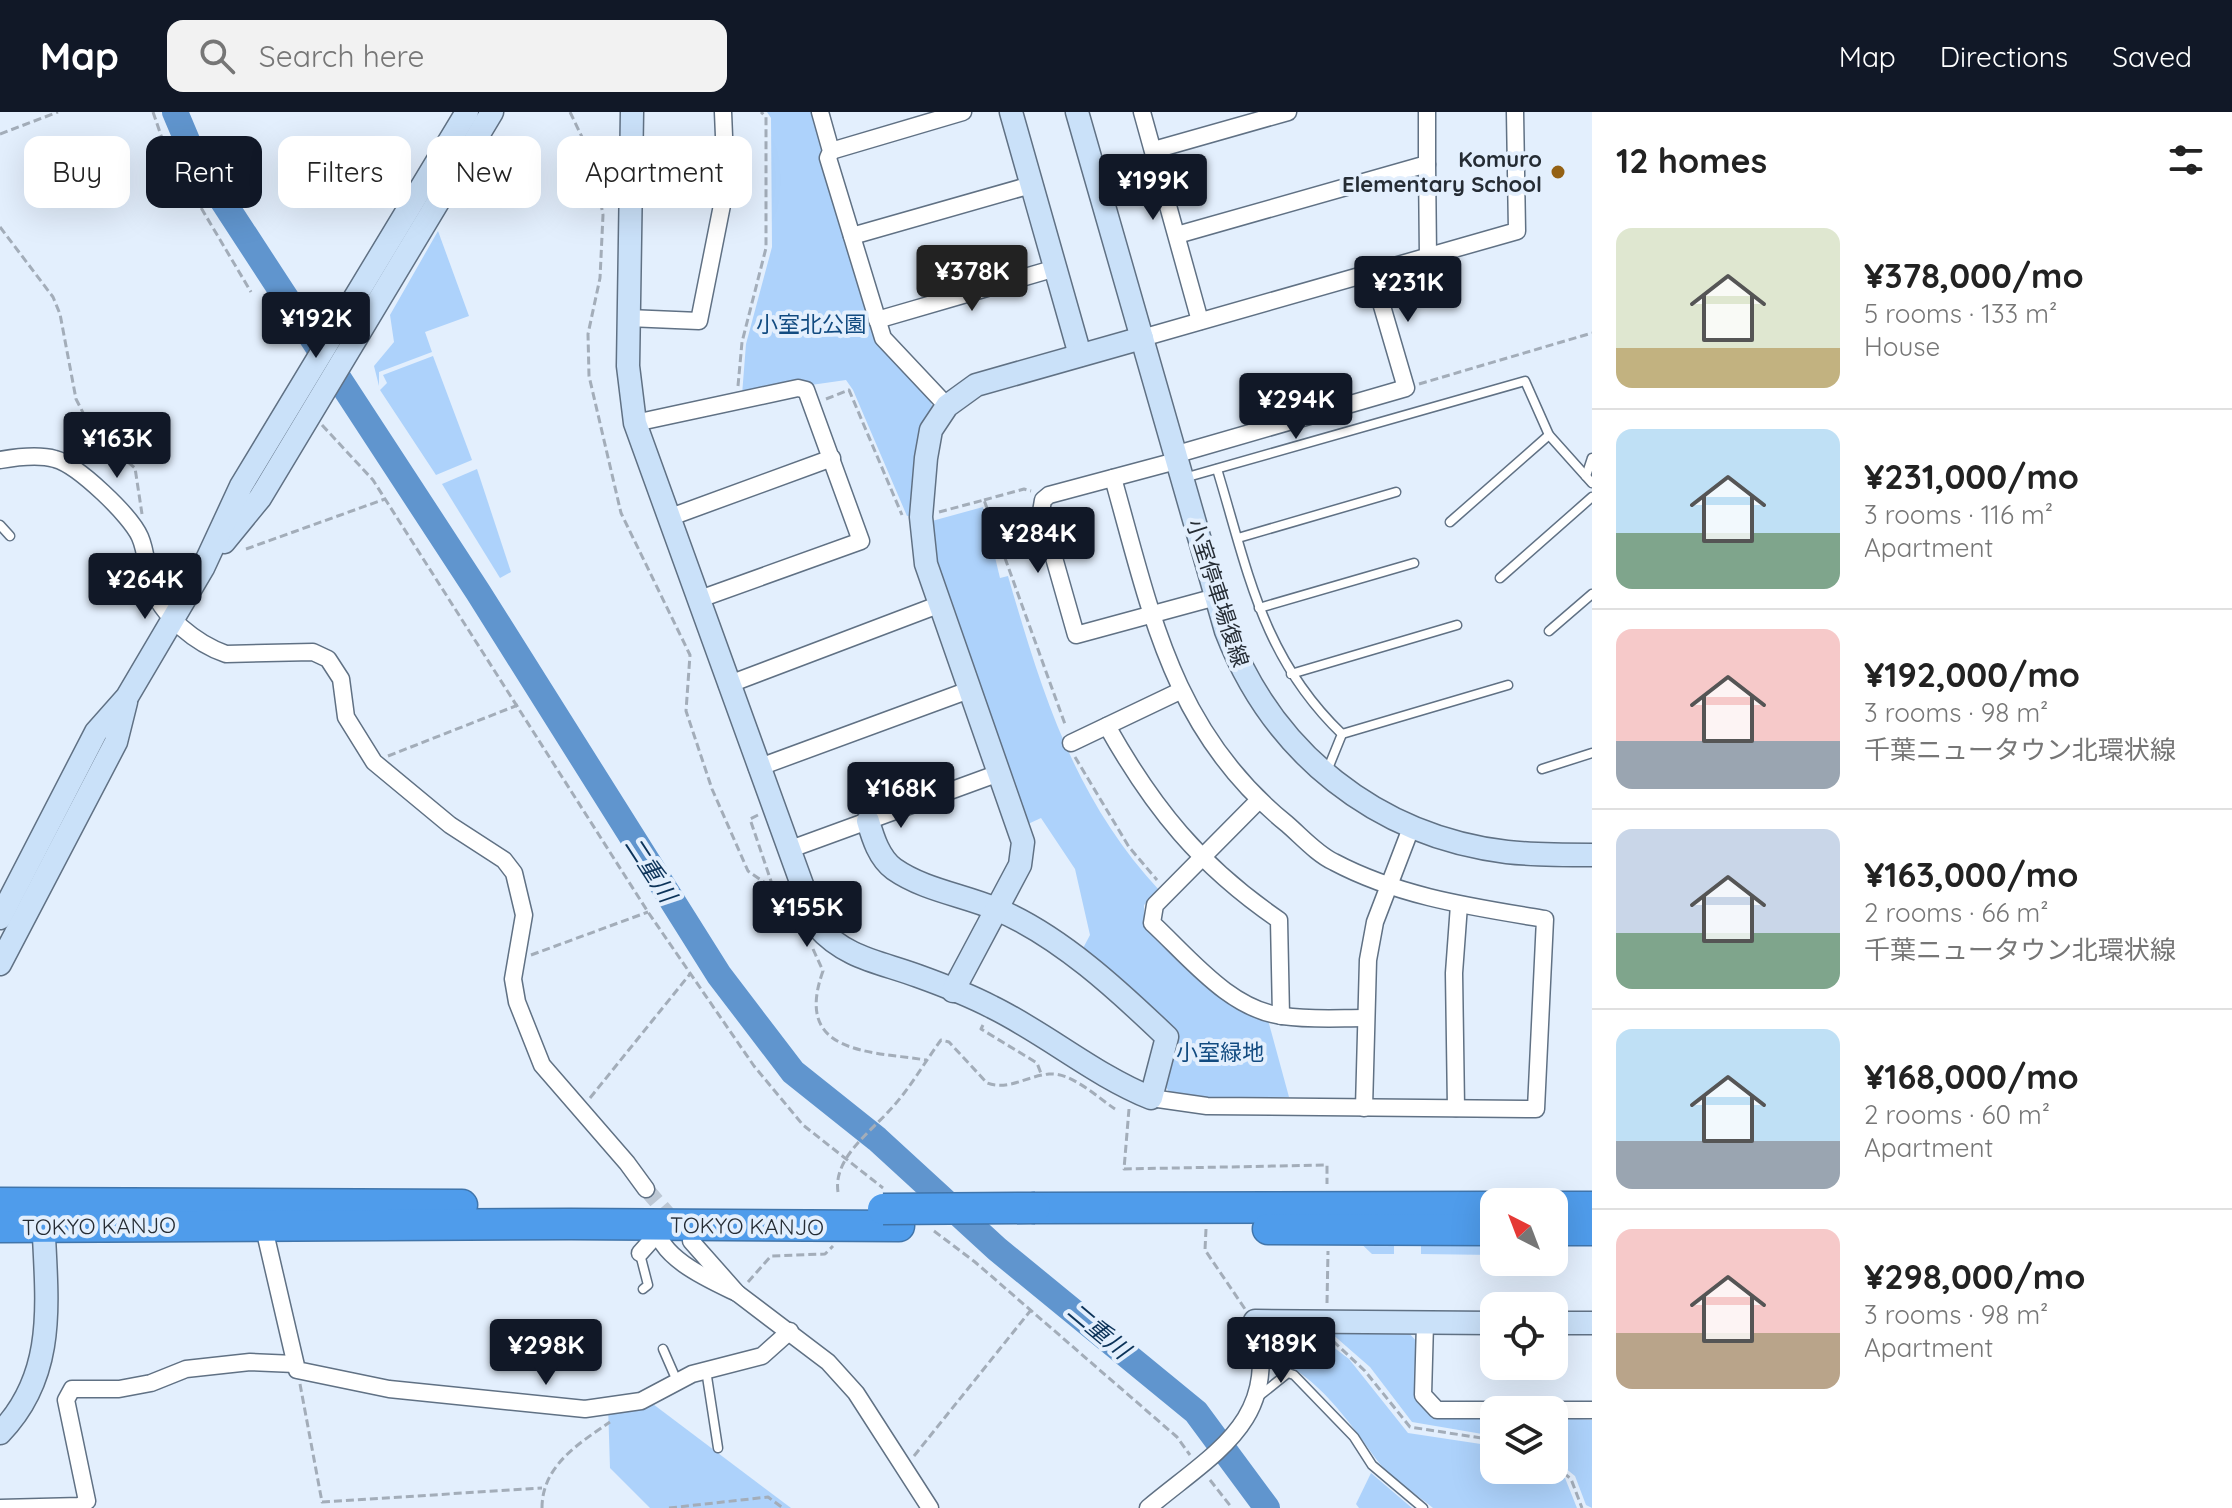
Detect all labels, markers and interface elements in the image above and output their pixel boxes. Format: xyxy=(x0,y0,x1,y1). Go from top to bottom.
search box xyxy=(167,20,727,92)
text: Map xyxy=(40,32,119,80)
icon: search xyxy=(195,34,239,78)
text: Search here xyxy=(259,37,424,75)
text: Map xyxy=(1839,39,1896,74)
text: Directions xyxy=(1940,39,2068,74)
text: Saved xyxy=(2112,39,2192,74)
chip: Buy xyxy=(24,136,130,208)
chip: Rent xyxy=(146,136,262,208)
chip: Filters xyxy=(278,136,411,208)
chip: New xyxy=(427,136,541,208)
chip: Apartment xyxy=(557,136,752,208)
icon: filters xyxy=(2164,138,2208,182)
text: 12 homes xyxy=(1616,139,1767,182)
place label: Komuro Elementary School xyxy=(1342,145,1542,198)
pin: ¥199K xyxy=(1097,154,1209,222)
text: ¥199K xyxy=(1117,163,1189,196)
marker: Komuro Elementary School xyxy=(1549,163,1567,181)
pin: ¥378K xyxy=(916,245,1028,313)
text: ¥378K xyxy=(934,254,1010,287)
text: ¥378,000/mo xyxy=(1864,254,2084,297)
pin: ¥231K xyxy=(1352,256,1464,324)
icon: home xyxy=(1680,260,1776,356)
text: ¥231K xyxy=(1372,265,1444,298)
pin: ¥192K xyxy=(260,292,372,360)
text: 5 rooms · 133 m² xyxy=(1864,297,2057,330)
text: ¥192K xyxy=(280,301,352,334)
park label: 小室北公園 xyxy=(756,310,866,338)
text: House xyxy=(1864,330,1940,363)
pin: ¥294K xyxy=(1240,373,1352,441)
text: ¥294K xyxy=(1257,382,1335,415)
pin: ¥163K xyxy=(61,412,173,480)
text: ¥163K xyxy=(82,421,152,454)
text: ¥231,000/mo xyxy=(1864,455,2079,498)
icon: home xyxy=(1680,461,1776,557)
text: 3 rooms · 116 m² xyxy=(1864,498,2053,531)
pin: ¥284K xyxy=(982,507,1094,575)
street label: 小室停車場復線 xyxy=(1181,515,1255,671)
text: ¥284K xyxy=(1000,516,1076,549)
text: Apartment xyxy=(1864,531,1993,564)
pin: ¥264K xyxy=(89,553,201,621)
text: ¥264K xyxy=(107,562,184,595)
text: ¥192,000/mo xyxy=(1864,653,2080,696)
icon: home xyxy=(1680,661,1776,757)
text: 3 rooms · 98 m² xyxy=(1864,696,2048,729)
text: 千葉ニュータウン北環状線 xyxy=(1864,733,2176,766)
pin: ¥168K xyxy=(845,762,957,830)
text: ¥168K xyxy=(865,771,937,804)
water label: 二重川 xyxy=(619,831,685,910)
text: ¥163,000/mo xyxy=(1864,853,2078,896)
icon: home xyxy=(1680,861,1776,957)
pin: ¥155K xyxy=(751,881,863,949)
text: ¥155K xyxy=(771,890,843,923)
text: 2 rooms · 66 m² xyxy=(1864,896,2049,929)
text: 千葉ニュータウン北環状線 xyxy=(1864,933,2176,966)
park label: 小室緑地 xyxy=(1176,1038,1264,1066)
text: ¥168,000/mo xyxy=(1864,1055,2079,1098)
icon: home xyxy=(1680,1061,1776,1157)
text: 2 rooms · 60 m² xyxy=(1864,1098,2050,1131)
text: Apartment xyxy=(1864,1131,1993,1164)
north arrow xyxy=(1480,1188,1568,1276)
map controls xyxy=(1480,1188,1568,1484)
street label: TOKYO KANJO xyxy=(22,1211,176,1241)
street label: TOKYO KANJO xyxy=(670,1211,824,1241)
text: ¥298,000/mo xyxy=(1864,1255,2085,1298)
icon: home xyxy=(1680,1261,1776,1357)
button: locate xyxy=(1480,1292,1568,1380)
water label: 二重川 xyxy=(1062,1295,1139,1367)
text: 3 rooms · 98 m² xyxy=(1864,1298,2048,1331)
pin: ¥189K xyxy=(1225,1317,1337,1385)
pin: ¥298K xyxy=(490,1319,602,1387)
text: ¥189K xyxy=(1245,1326,1317,1359)
text: ¥298K xyxy=(508,1328,584,1361)
text: Apartment xyxy=(1864,1331,1993,1364)
button: layers xyxy=(1480,1396,1568,1484)

